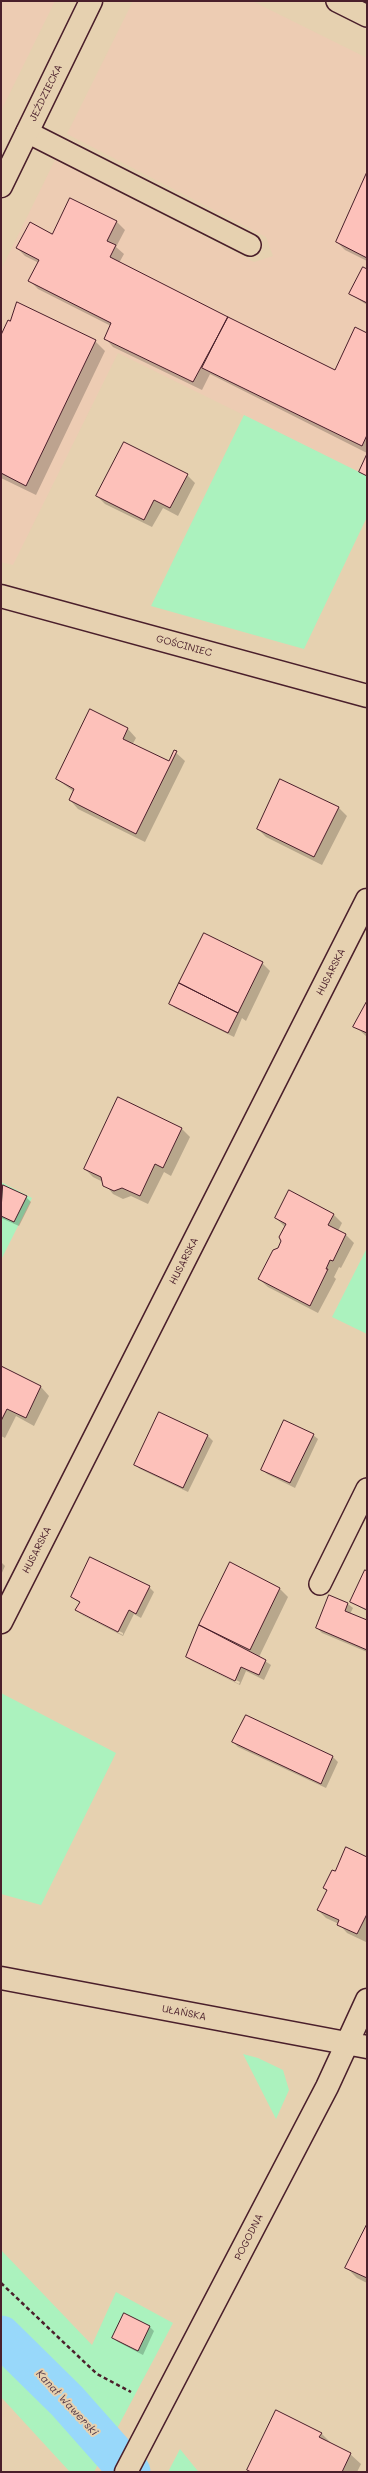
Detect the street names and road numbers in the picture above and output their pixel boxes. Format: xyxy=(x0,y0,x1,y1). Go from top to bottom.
street label: JEŹDZIECKA xyxy=(27,63,65,123)
street label: GOŚCINIEC xyxy=(155,633,213,659)
street label: HUSARSKA xyxy=(314,946,348,998)
street label: HUSARSKA xyxy=(167,1235,201,1287)
street label: HUSARSKA xyxy=(20,1524,54,1576)
street label: UŁAŃSKA xyxy=(161,2003,207,2023)
street label: POGODNA xyxy=(232,2212,266,2262)

